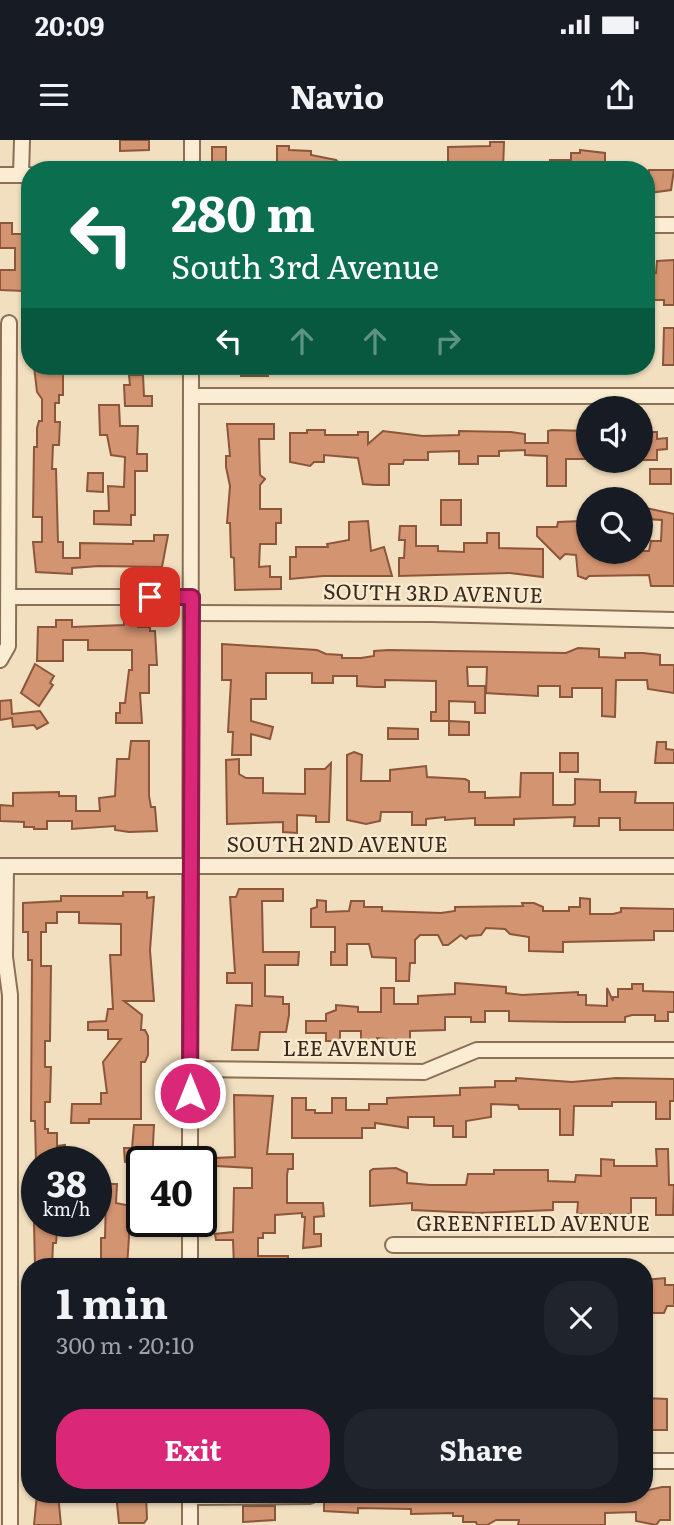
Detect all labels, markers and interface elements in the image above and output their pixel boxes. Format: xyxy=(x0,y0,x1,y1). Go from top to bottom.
text: 20:09 xyxy=(35,5,105,44)
text: Navio xyxy=(290,71,384,119)
icon: menu xyxy=(35,76,73,114)
icon: share xyxy=(601,76,639,114)
text: 280 m xyxy=(171,174,315,247)
icon: left xyxy=(56,189,147,280)
text: South 3rd Avenue xyxy=(171,241,439,289)
icon: left xyxy=(210,322,248,360)
icon: ahead xyxy=(283,322,321,360)
icon: ahead xyxy=(356,322,394,360)
icon: right xyxy=(429,322,467,360)
map controls xyxy=(576,396,653,564)
button: sound xyxy=(576,396,653,473)
button: search xyxy=(576,487,653,564)
pin xyxy=(120,567,180,627)
street label: SOUTH 3RD AVENUE xyxy=(323,574,543,609)
icon: arrive xyxy=(131,578,169,616)
street label: SOUTH 2ND AVENUE xyxy=(226,827,448,858)
street label: LEE AVENUE xyxy=(283,1031,417,1062)
position arrow xyxy=(153,1056,227,1130)
speed limit sign: 40 xyxy=(126,1146,217,1237)
text: 38 xyxy=(46,1156,87,1208)
text: km/h xyxy=(43,1195,90,1222)
street label: GREENFIELD AVENUE xyxy=(416,1206,650,1237)
text: 1 min xyxy=(56,1270,168,1332)
button: close xyxy=(544,1281,618,1355)
text: 300 m · 20:10 xyxy=(56,1327,194,1361)
button: Exit xyxy=(56,1409,330,1489)
button: Share xyxy=(344,1409,618,1489)

